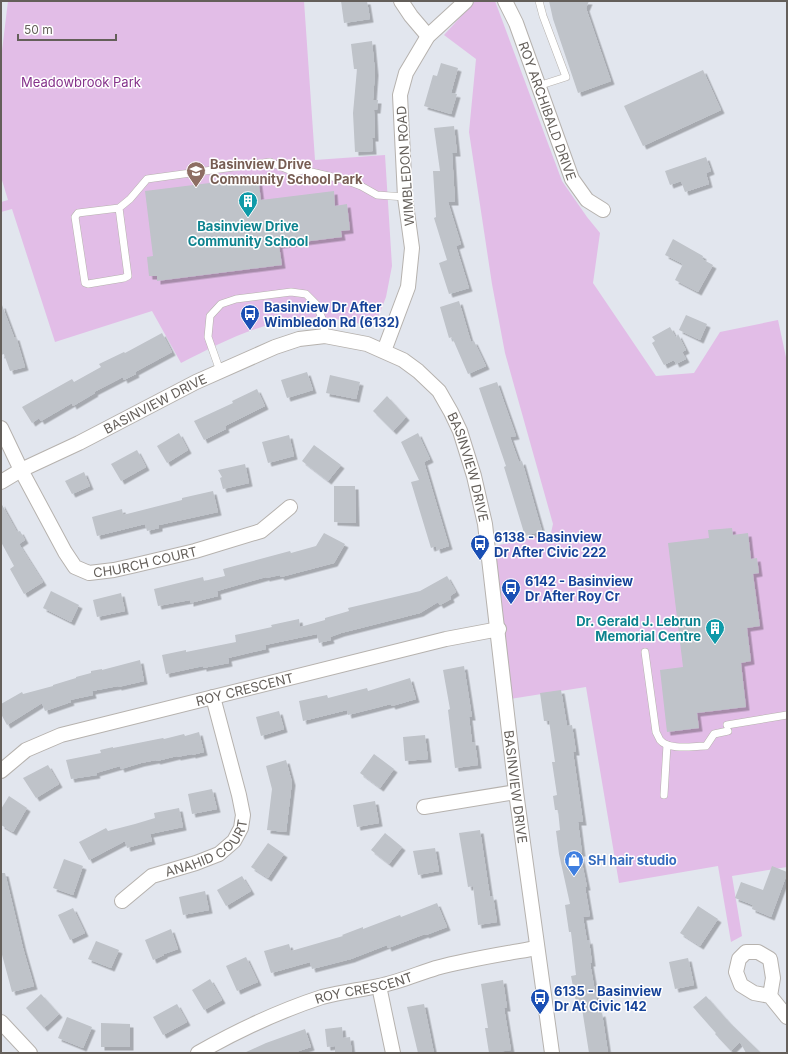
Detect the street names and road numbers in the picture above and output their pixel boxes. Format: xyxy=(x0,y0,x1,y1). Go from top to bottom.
street label: ROY ARCHIBALD DRIVE xyxy=(515,39,580,183)
street label: WIMBLEDON ROAD xyxy=(393,105,417,227)
street label: BASINVIEW DRIVE xyxy=(101,370,209,437)
street label: BASINVIEW DRIVE xyxy=(444,409,492,523)
street label: CHURCH COURT xyxy=(92,543,199,580)
street label: ROY CRESCENT xyxy=(194,669,295,709)
street label: BASINVIEW DRIVE xyxy=(501,729,531,844)
street label: ANAHID COURT xyxy=(163,818,250,880)
street label: ROY CRESCENT xyxy=(313,969,415,1007)

